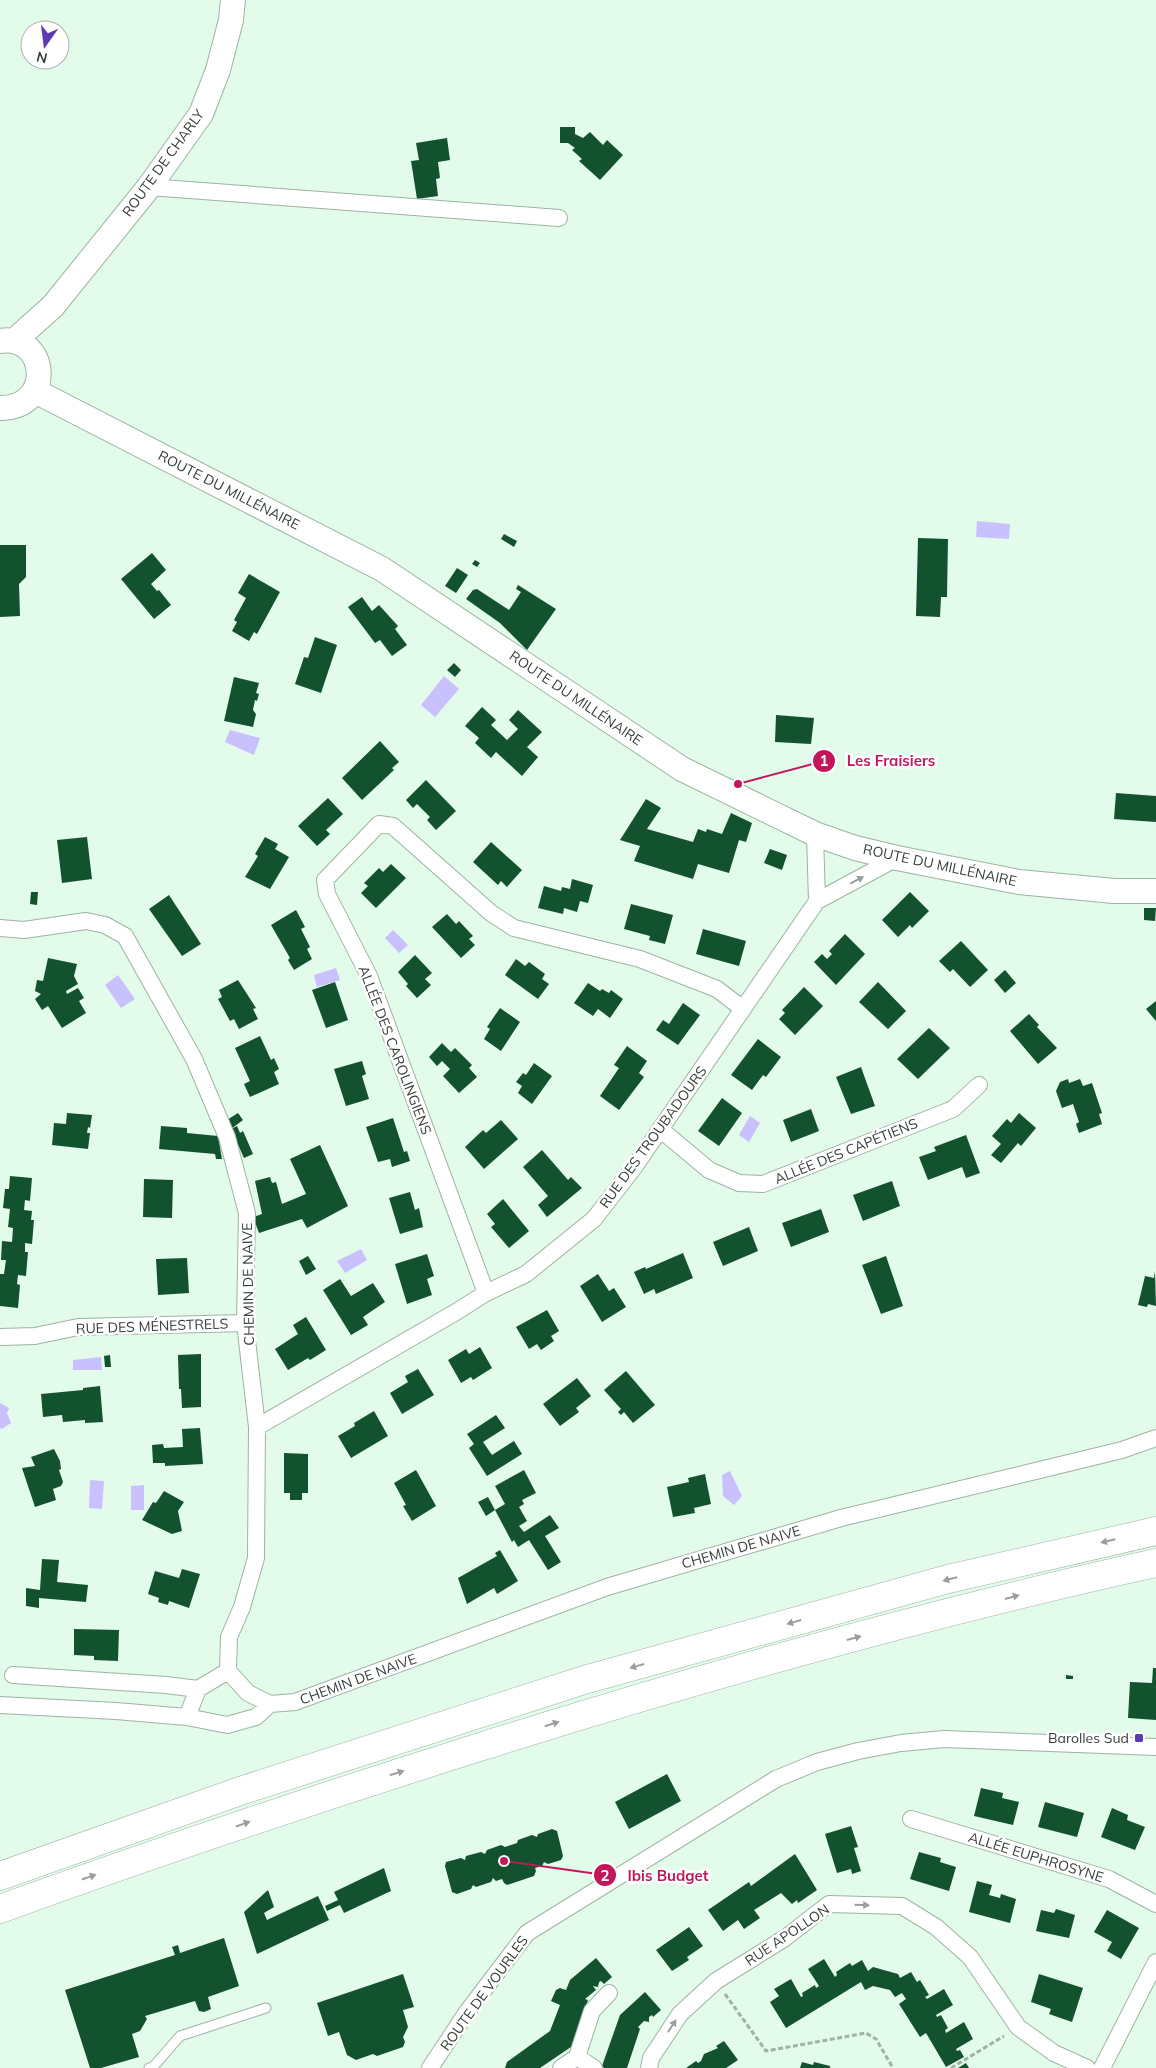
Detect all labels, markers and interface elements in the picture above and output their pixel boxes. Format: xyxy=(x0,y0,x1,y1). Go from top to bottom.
north arrow xyxy=(20,20,70,70)
text: N xyxy=(35,48,49,68)
street label: ROUTE DE CHARLY xyxy=(118,105,208,220)
street label: ROUTE DU MILLÉNAIRE xyxy=(155,446,303,534)
street label: ROUTE DU MILLÉNAIRE xyxy=(506,647,646,749)
callout: Les Fraisiers xyxy=(811,746,945,776)
text: 1 xyxy=(819,751,829,770)
text: Les Fraisiers xyxy=(847,751,935,770)
street label: ROUTE DU MILLÉNAIRE xyxy=(861,840,1019,890)
one-way arrow xyxy=(849,876,864,884)
street label: ALLÉE DES CAROLINGIENS xyxy=(354,963,436,1137)
street label: RUE DES TROUBADOURS xyxy=(595,1062,711,1212)
street label: ALLÉE DES CAPÉTIENS xyxy=(772,1114,920,1188)
street label: CHEMIN DE NAIVE xyxy=(238,1222,258,1346)
street label: RUE DES MÉNESTRELS xyxy=(75,1314,229,1338)
street label: CHEMIN DE NAIVE xyxy=(679,1521,803,1573)
one-way arrow xyxy=(1101,1537,1116,1545)
one-way arrow xyxy=(943,1575,958,1583)
one-way arrow xyxy=(1004,1593,1019,1601)
one-way arrow xyxy=(786,1618,801,1626)
one-way arrow xyxy=(847,1634,862,1642)
street label: CHEMIN DE NAIVE xyxy=(297,1650,419,1708)
one-way arrow xyxy=(630,1662,645,1670)
one-way arrow xyxy=(545,1720,560,1728)
place label: Barolles Sud xyxy=(1048,1729,1129,1747)
marker: Barolles Sud xyxy=(1133,1732,1145,1744)
one-way arrow xyxy=(390,1769,405,1777)
one-way arrow xyxy=(236,1820,251,1828)
street label: ALLÉE EUPHROSYNE xyxy=(966,1828,1106,1886)
callout: Ibis Budget xyxy=(593,1860,719,1890)
text: 2 xyxy=(600,1866,610,1885)
text: Ibis Budget xyxy=(628,1866,709,1885)
one-way arrow xyxy=(82,1873,97,1880)
street label: RUE APOLLON xyxy=(741,1900,833,1970)
one-way arrow xyxy=(854,1901,870,1909)
street label: ROUTE DE VOURLES xyxy=(436,1932,532,2054)
one-way arrow xyxy=(667,2019,677,2032)

